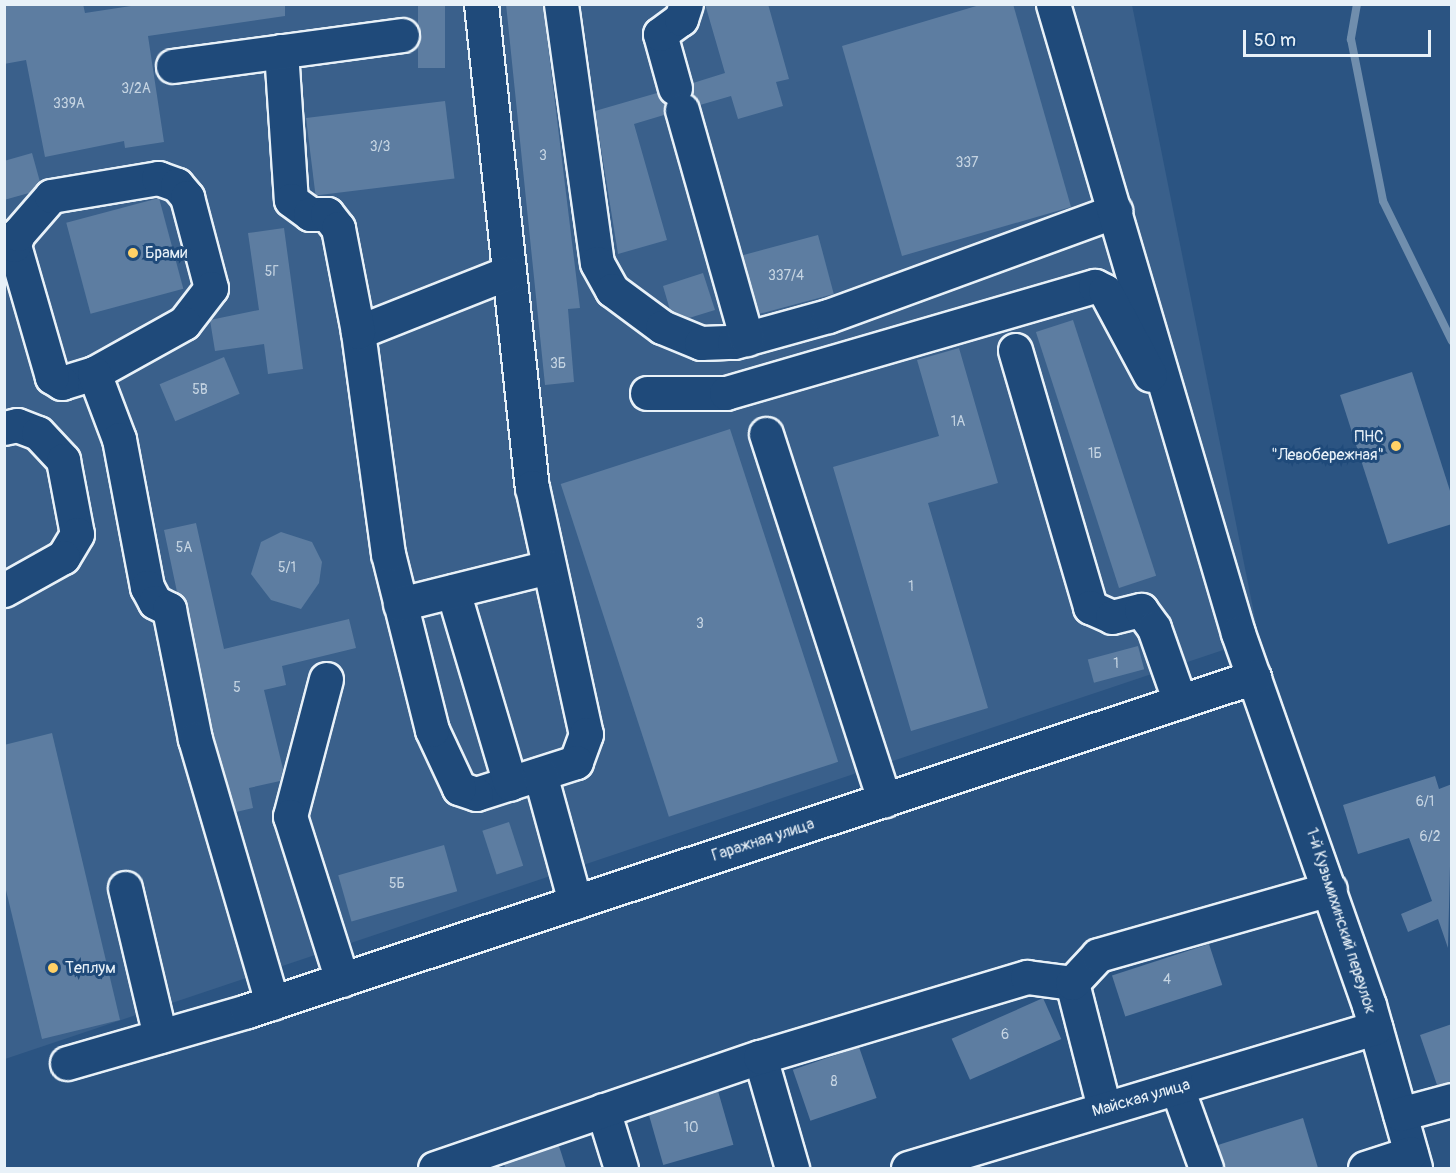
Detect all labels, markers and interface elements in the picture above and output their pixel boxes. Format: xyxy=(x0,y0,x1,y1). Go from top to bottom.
scale bar xyxy=(1246,18,1434,56)
text: 50 m xyxy=(1254,29,1296,52)
house number: 3/2А xyxy=(121,81,151,97)
house number: 339А xyxy=(53,96,85,112)
house number: 3/3 xyxy=(370,139,390,155)
house number: 3 xyxy=(539,148,547,164)
house number: 337 xyxy=(955,155,979,171)
place label: Брами xyxy=(145,243,187,263)
marker: Брами xyxy=(126,246,140,260)
house number: 5Г xyxy=(265,264,279,280)
house number: 337/4 xyxy=(768,268,804,284)
house number: 3Б xyxy=(550,356,566,372)
house number: 5В xyxy=(192,382,208,398)
house number: 1А xyxy=(951,414,965,430)
place label: ПНС "Левобережная" xyxy=(1271,427,1384,465)
marker: ПНС "Левобережная" xyxy=(1389,439,1403,453)
house number: 1Б xyxy=(1088,446,1102,462)
house number: 5А xyxy=(176,540,192,556)
house number: 5/1 xyxy=(278,560,296,576)
house number: 1 xyxy=(908,579,914,595)
house number: 3 xyxy=(696,616,704,632)
house number: 1 xyxy=(1113,656,1119,672)
house number: 5 xyxy=(233,680,241,696)
house number: 6/1 xyxy=(1416,794,1434,810)
street label: Гаражная улица xyxy=(709,814,817,866)
street label: 1-й Кузьмихинский переулок xyxy=(1302,826,1380,1016)
house number: 6/2 xyxy=(1420,829,1440,845)
house number: 5Б xyxy=(389,876,405,892)
place label: Теплум xyxy=(65,958,116,978)
marker: Теплум xyxy=(46,961,60,975)
house number: 4 xyxy=(1163,972,1171,988)
house number: 6 xyxy=(1001,1027,1009,1043)
house number: 8 xyxy=(830,1074,838,1090)
street label: Майская улица xyxy=(1090,1075,1192,1121)
house number: 10 xyxy=(683,1120,699,1136)

